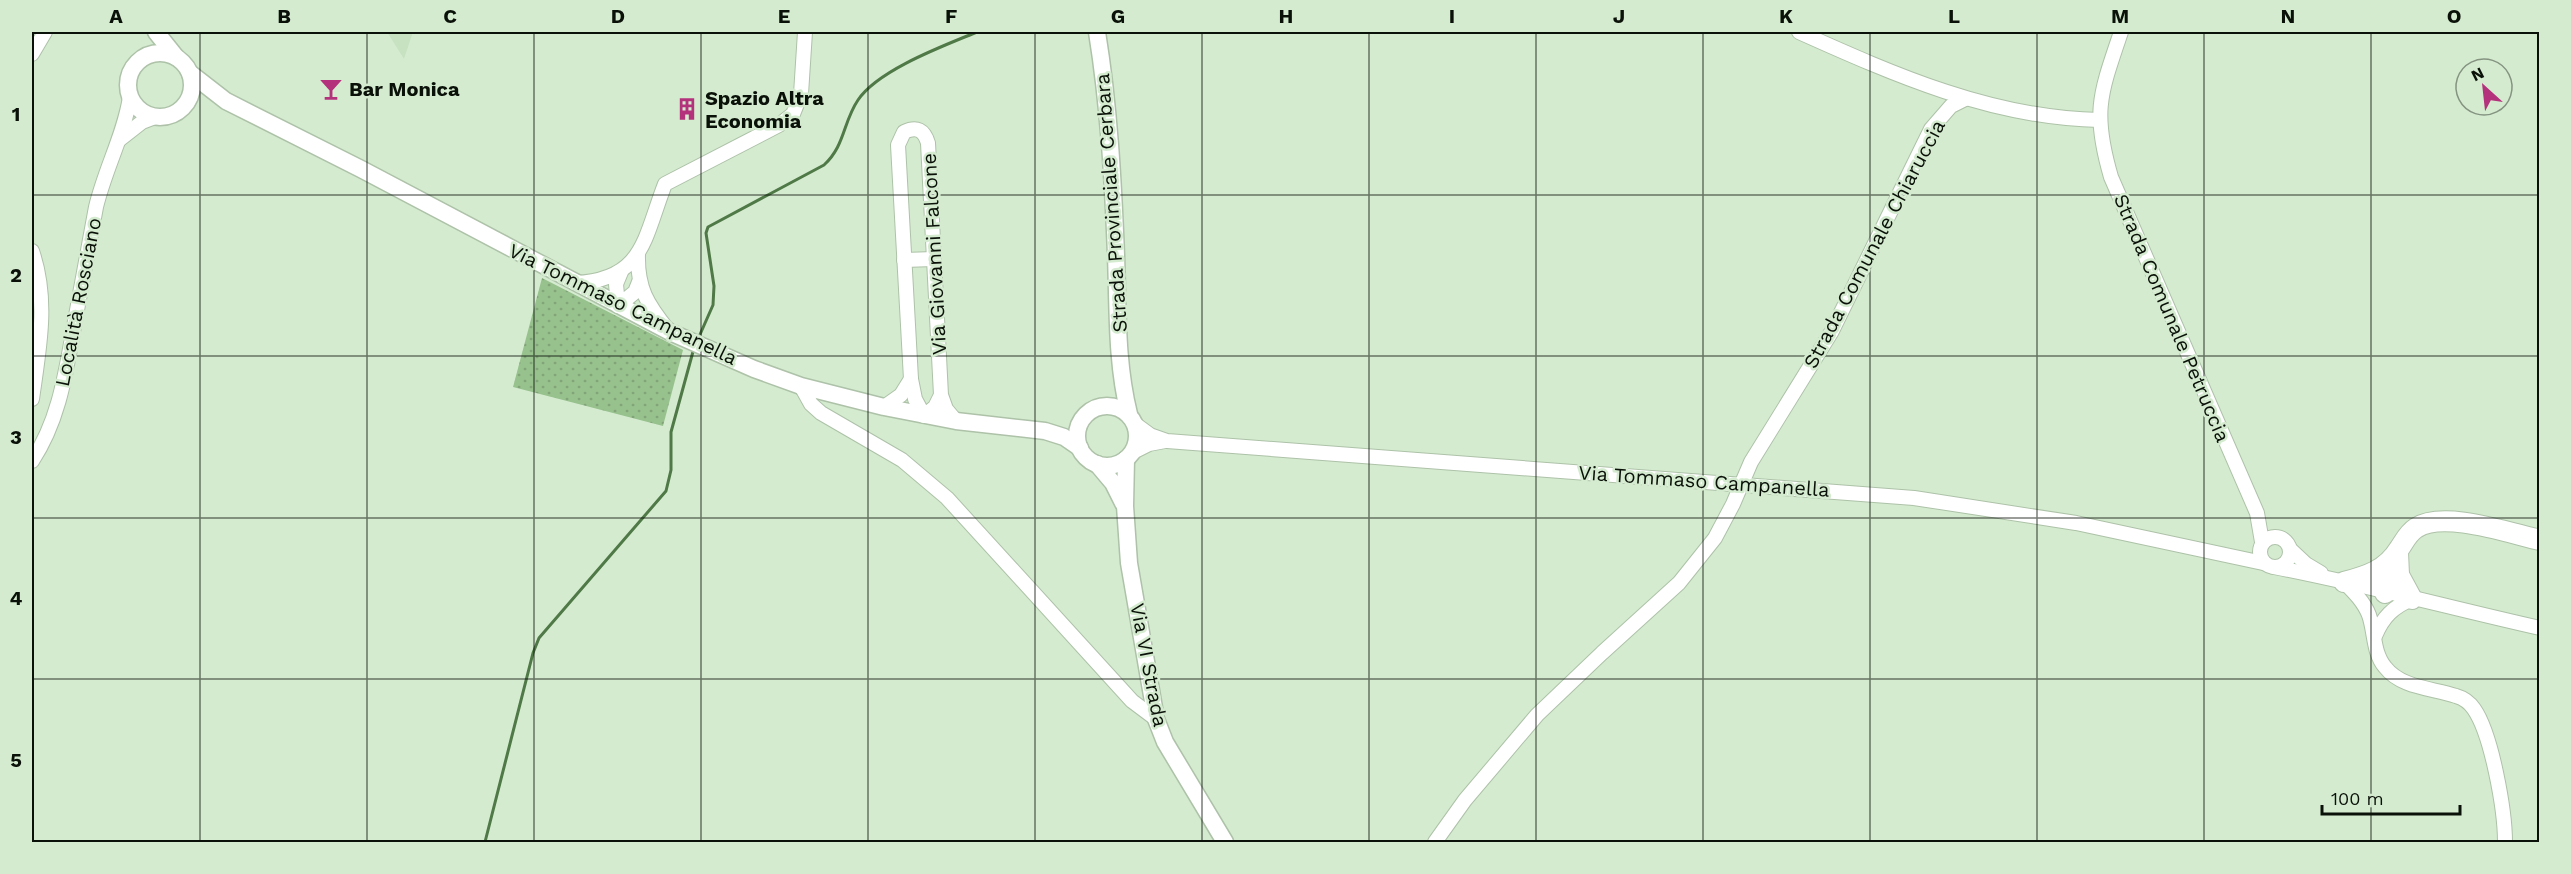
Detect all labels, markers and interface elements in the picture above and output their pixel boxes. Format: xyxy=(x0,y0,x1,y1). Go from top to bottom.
text: A xyxy=(109,4,123,28)
text: B xyxy=(277,4,291,28)
text: C xyxy=(443,4,457,28)
text: D xyxy=(611,4,625,28)
text: E xyxy=(778,4,790,28)
text: F xyxy=(945,4,957,28)
text: G xyxy=(1111,4,1125,28)
text: H xyxy=(1279,4,1293,28)
text: I xyxy=(1449,4,1455,28)
text: J xyxy=(1613,4,1625,28)
text: K xyxy=(1779,4,1793,28)
text: L xyxy=(1948,4,1960,28)
text: M xyxy=(2111,4,2129,28)
text: N xyxy=(2281,4,2295,28)
text: O xyxy=(2447,4,2461,28)
north arrow xyxy=(2454,57,2514,117)
text: N xyxy=(2468,63,2487,85)
street label: Strada Provinciale Cerbara xyxy=(1090,73,1132,333)
bar icon: Bar Monica xyxy=(318,76,344,102)
place label: Bar Monica xyxy=(349,77,460,101)
place label: Spazio Altra Economia xyxy=(705,86,824,133)
building icon: Spazio Altra Economia xyxy=(674,96,700,122)
text: 1 xyxy=(12,102,20,126)
street label: Strada Comunale Chiaruccia xyxy=(1798,116,1950,372)
street label: Via Giovanni Falcone xyxy=(917,153,951,355)
street label: Strada Comunale Petruccia xyxy=(2109,190,2235,446)
street label: Località Rosciano xyxy=(50,216,106,388)
street label: Via Tommaso Campanella xyxy=(505,238,741,370)
text: 2 xyxy=(10,263,22,287)
text: 3 xyxy=(10,425,22,449)
street label: Via Tommaso Campanella xyxy=(1578,460,1830,502)
text: 4 xyxy=(10,586,23,610)
street label: Via VI Strada xyxy=(1125,601,1173,729)
text: 5 xyxy=(10,748,22,772)
scale bar xyxy=(2322,778,2460,816)
text: 100 m xyxy=(2331,788,2384,809)

